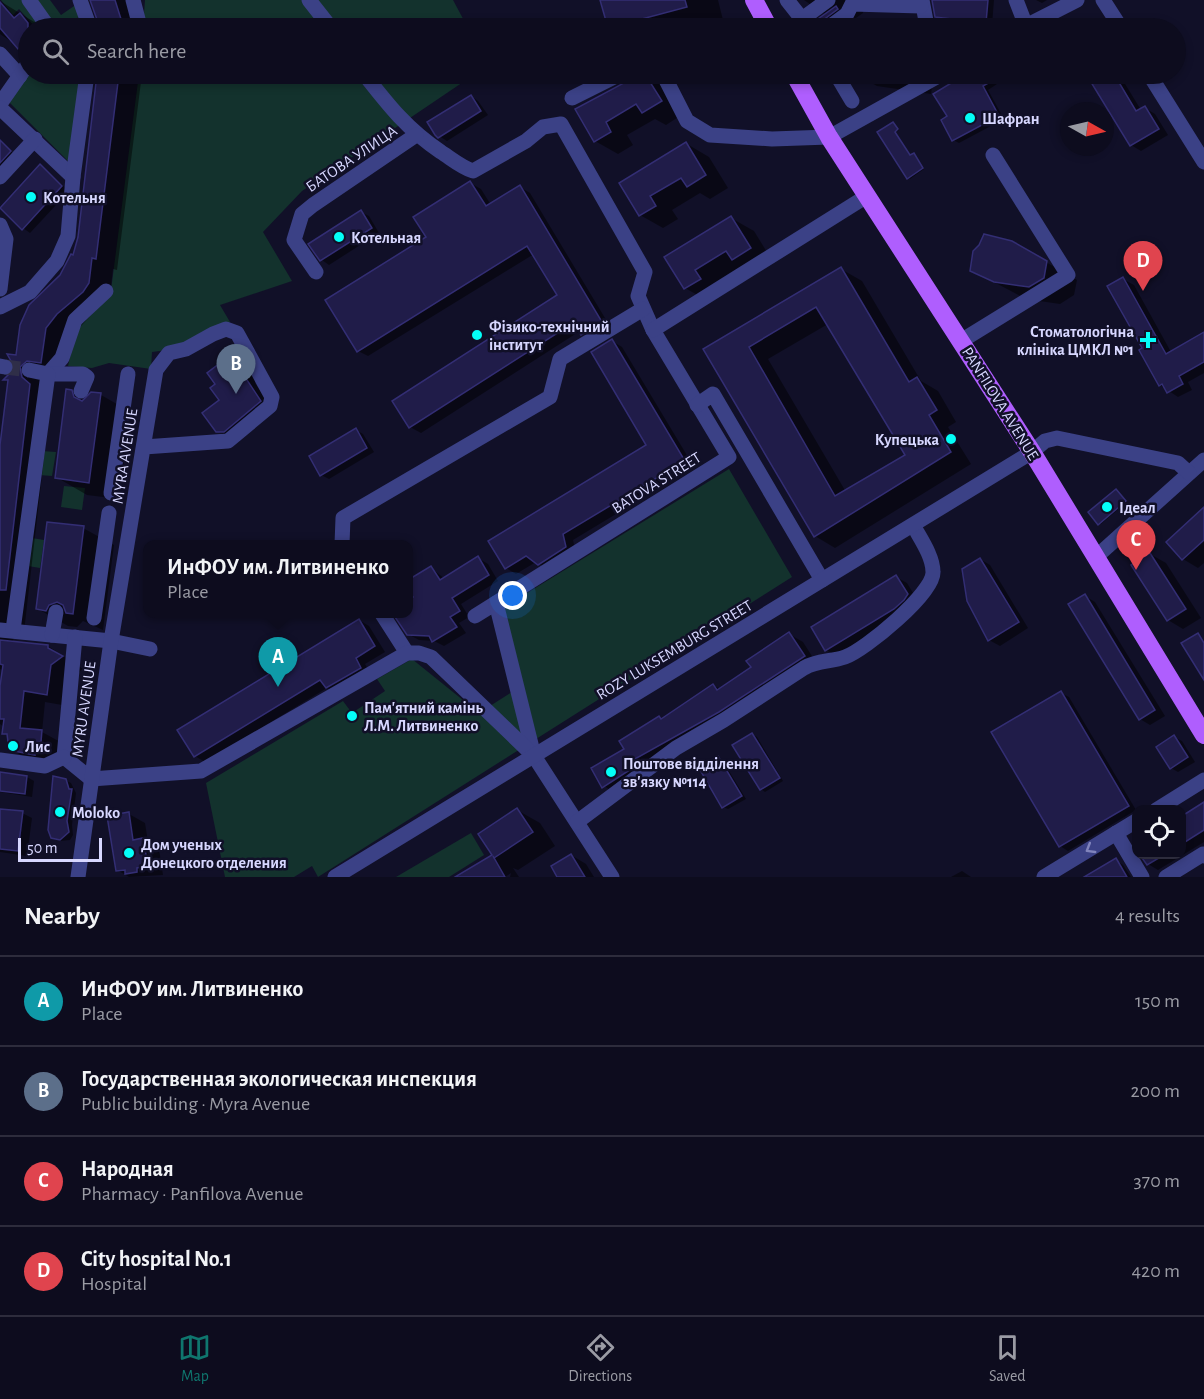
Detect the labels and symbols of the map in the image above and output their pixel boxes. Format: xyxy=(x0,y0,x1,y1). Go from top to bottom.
north arrow xyxy=(1060,102,1114,156)
marker: Шафран xyxy=(963,111,977,125)
place label: Шафран xyxy=(982,111,1040,127)
street label: БАТОВА УЛИЦА xyxy=(303,122,401,195)
marker: Котельня xyxy=(24,190,38,204)
place label: Котельня xyxy=(43,190,106,206)
marker: Котельная xyxy=(332,230,346,244)
place label: Котельная xyxy=(351,230,421,246)
pin: D xyxy=(1124,242,1162,291)
place label: Фізико-технічний інститут xyxy=(489,319,609,354)
place label: Стоматологічна клініка ЦМКЛ №1 xyxy=(1017,324,1134,358)
marker: Фізико-технічний інститут xyxy=(470,328,484,342)
marker: Стоматологічна клініка ЦМКЛ №1 xyxy=(1139,331,1157,349)
pin: B xyxy=(216,344,256,394)
street label: PANFILOVA AVENUE xyxy=(959,344,1041,463)
street label: MYRA AVENUE xyxy=(110,407,140,505)
place label: Купецька xyxy=(875,432,939,449)
marker: Купецька xyxy=(944,432,958,446)
street label: BATOVA STREET xyxy=(609,449,704,517)
marker: Ідеал xyxy=(1100,500,1114,514)
place label: Ідеал xyxy=(1119,500,1156,516)
pin: C xyxy=(1116,520,1156,570)
your location xyxy=(498,581,527,610)
street label: ROZY LUKSEMBURG STREET xyxy=(594,597,755,703)
pin: A xyxy=(258,638,298,687)
street label: MYRU AVENUE xyxy=(69,660,99,758)
place label: Пам'ятний камінь Л.М. Литвиненко xyxy=(364,700,483,734)
marker: Пам'ятний камінь Л.М. Литвиненко xyxy=(345,709,359,723)
marker: Лис xyxy=(6,739,20,753)
place label: Лис xyxy=(25,739,50,755)
place label: Поштове відділення зв'язку №114 xyxy=(623,756,759,791)
marker: Поштове відділення зв'язку №114 xyxy=(604,765,618,779)
marker: Moloko xyxy=(53,805,67,819)
place label: Moloko xyxy=(72,805,120,821)
scale bar xyxy=(18,835,102,862)
place label: Дом ученых Донецкого отделения xyxy=(141,837,287,871)
one-way arrow xyxy=(1086,842,1096,853)
marker: Дом ученых Донецкого отделения xyxy=(122,846,136,860)

